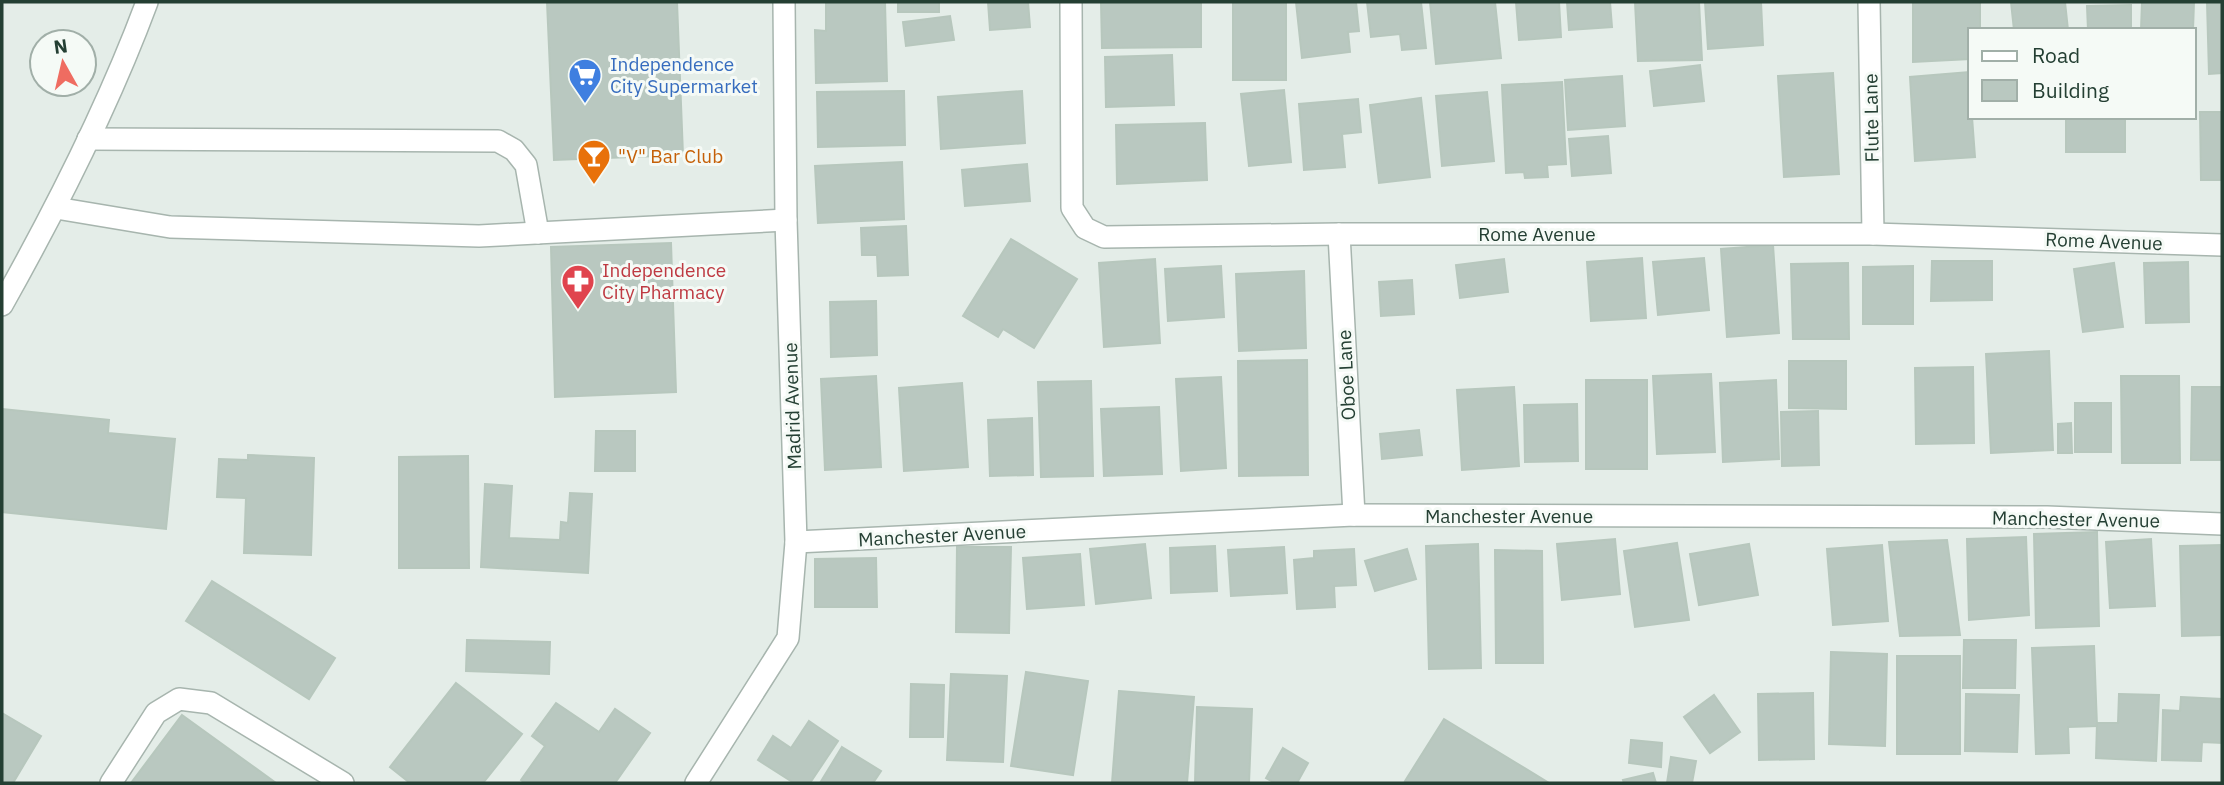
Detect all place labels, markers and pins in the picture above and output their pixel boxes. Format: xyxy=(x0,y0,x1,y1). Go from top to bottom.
place label: Independence City Supermarket xyxy=(610,52,758,98)
supermarket icon: Independence City Supermarket xyxy=(566,56,604,105)
bar icon: "V" Bar Club xyxy=(575,137,613,186)
place label: "V" Bar Club xyxy=(618,144,723,168)
place label: Independence City Pharmacy xyxy=(602,258,726,304)
pharmacy icon: Independence City Pharmacy xyxy=(559,262,597,311)

